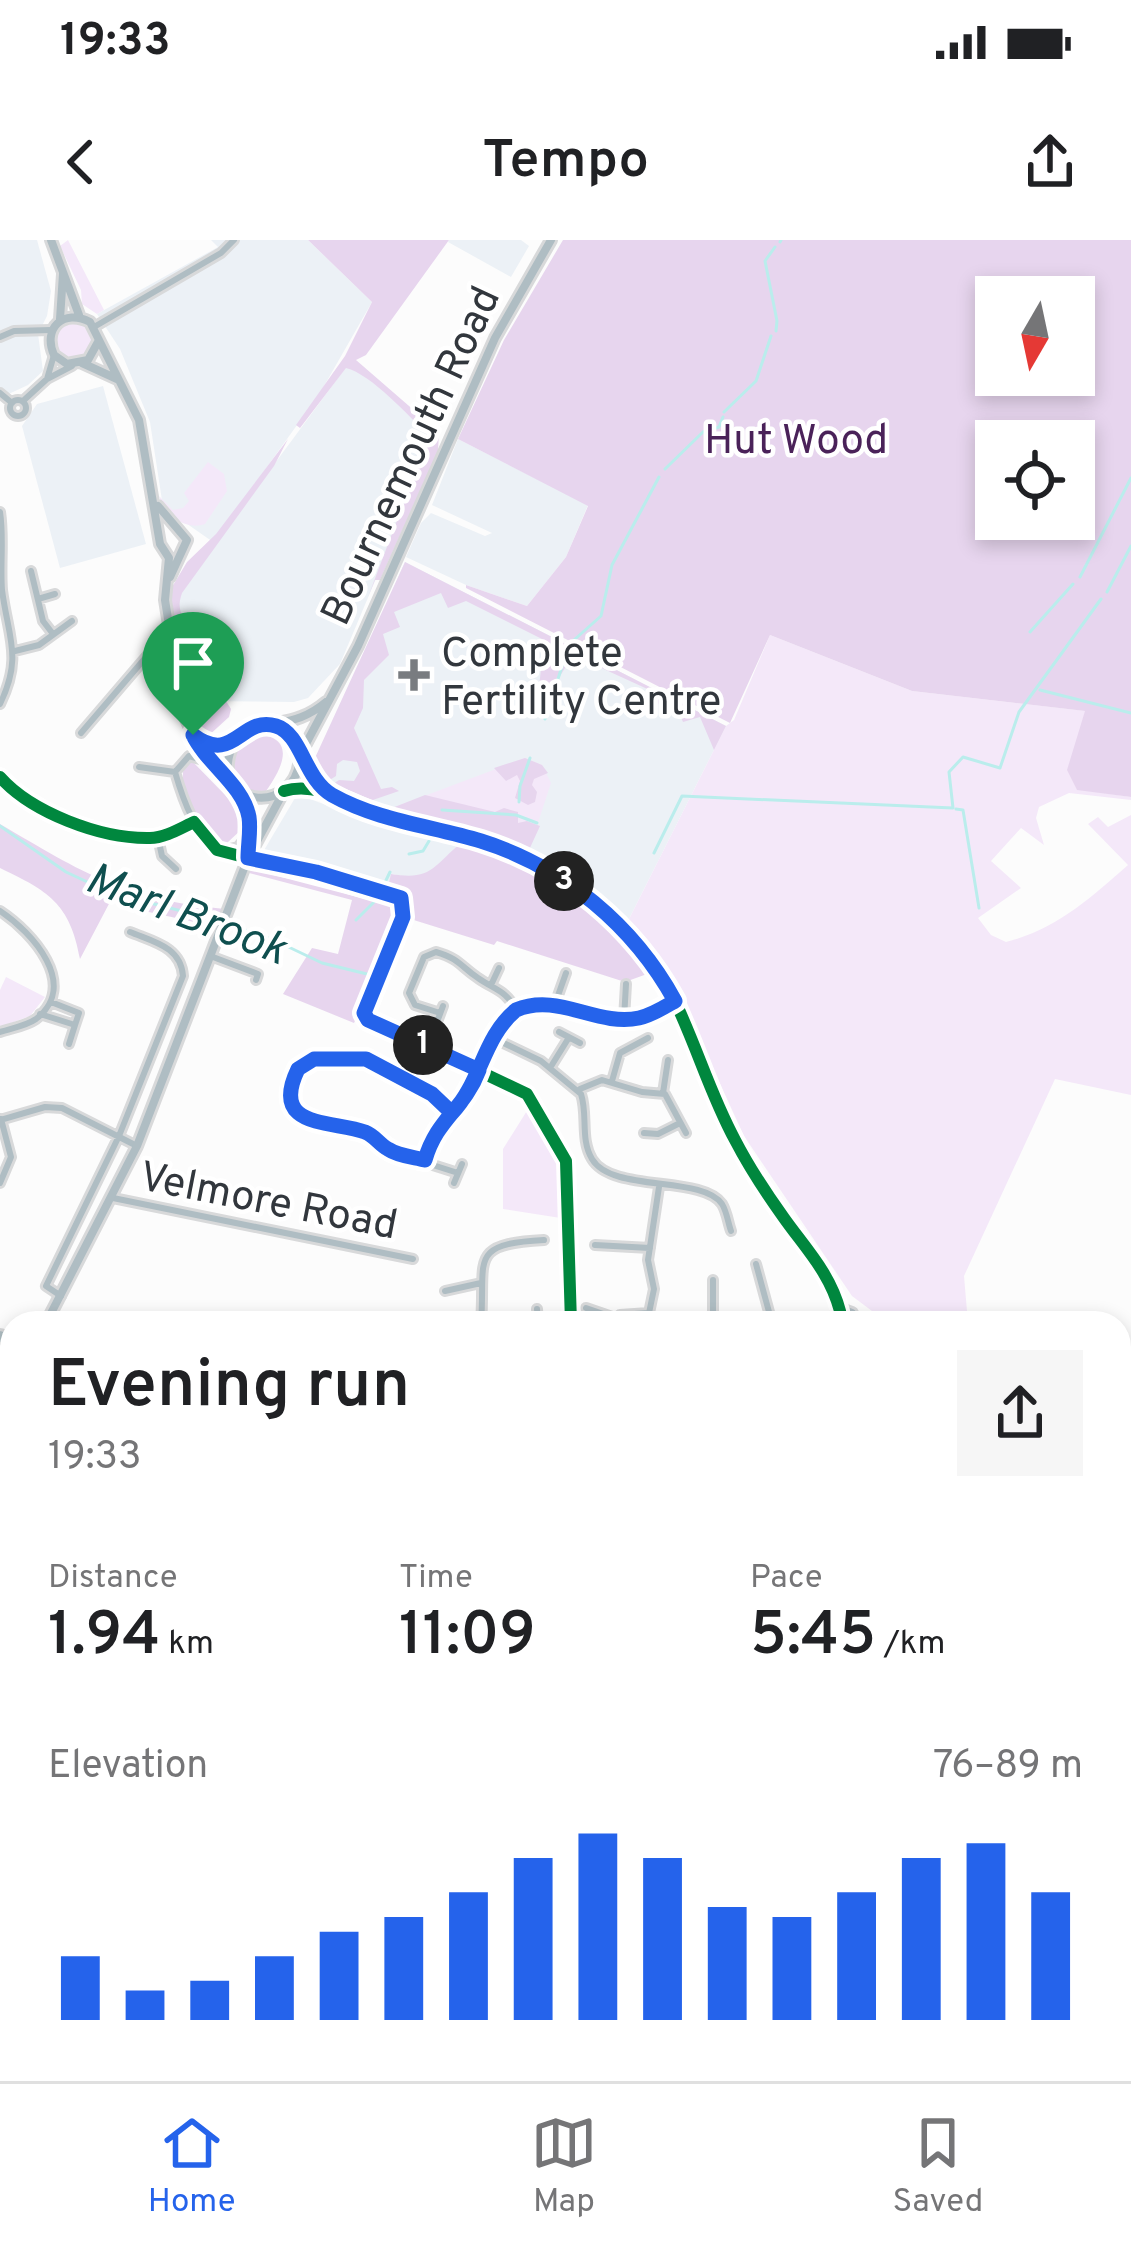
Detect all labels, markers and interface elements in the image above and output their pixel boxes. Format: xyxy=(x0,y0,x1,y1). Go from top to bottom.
text: 19:33 xyxy=(60,14,171,71)
text: Tempo xyxy=(482,128,649,197)
icon: back xyxy=(48,129,114,195)
icon: share xyxy=(1017,129,1083,195)
north arrow xyxy=(975,276,1095,396)
map controls xyxy=(975,276,1095,540)
street label: Bournemouth Road xyxy=(311,279,515,635)
park label: Hut Wood xyxy=(704,416,888,469)
button: locate xyxy=(975,420,1095,540)
pin xyxy=(142,612,244,735)
place label: Complete Fertility Centre xyxy=(441,629,721,730)
icon: arrive xyxy=(160,630,226,696)
marker: Complete Fertility Centre xyxy=(398,659,430,691)
pin: 3 xyxy=(534,851,594,911)
water label: Marl Brook xyxy=(77,852,295,981)
text: 3 xyxy=(554,860,574,902)
pin: 1 xyxy=(393,1015,453,1075)
text: 1 xyxy=(416,1024,430,1066)
street label: Velmore Road xyxy=(135,1152,402,1254)
text: Evening run xyxy=(48,1347,410,1430)
button: share xyxy=(957,1350,1083,1476)
text: 19:33 xyxy=(48,1434,142,1483)
text: Distance xyxy=(48,1558,178,1600)
text: Time xyxy=(399,1558,473,1600)
text: Pace xyxy=(750,1558,823,1600)
text: 1.94 xyxy=(48,1600,160,1676)
text: 11:09 xyxy=(399,1600,536,1676)
text: 5:45 xyxy=(750,1600,876,1676)
text: km xyxy=(160,1624,214,1666)
text: /km xyxy=(876,1624,945,1666)
text: Elevation xyxy=(48,1743,208,1792)
text: 76–89 m xyxy=(933,1743,1083,1792)
tab: Home xyxy=(148,2110,235,2224)
tab: Map xyxy=(531,2110,597,2224)
tab: Saved xyxy=(893,2110,983,2224)

